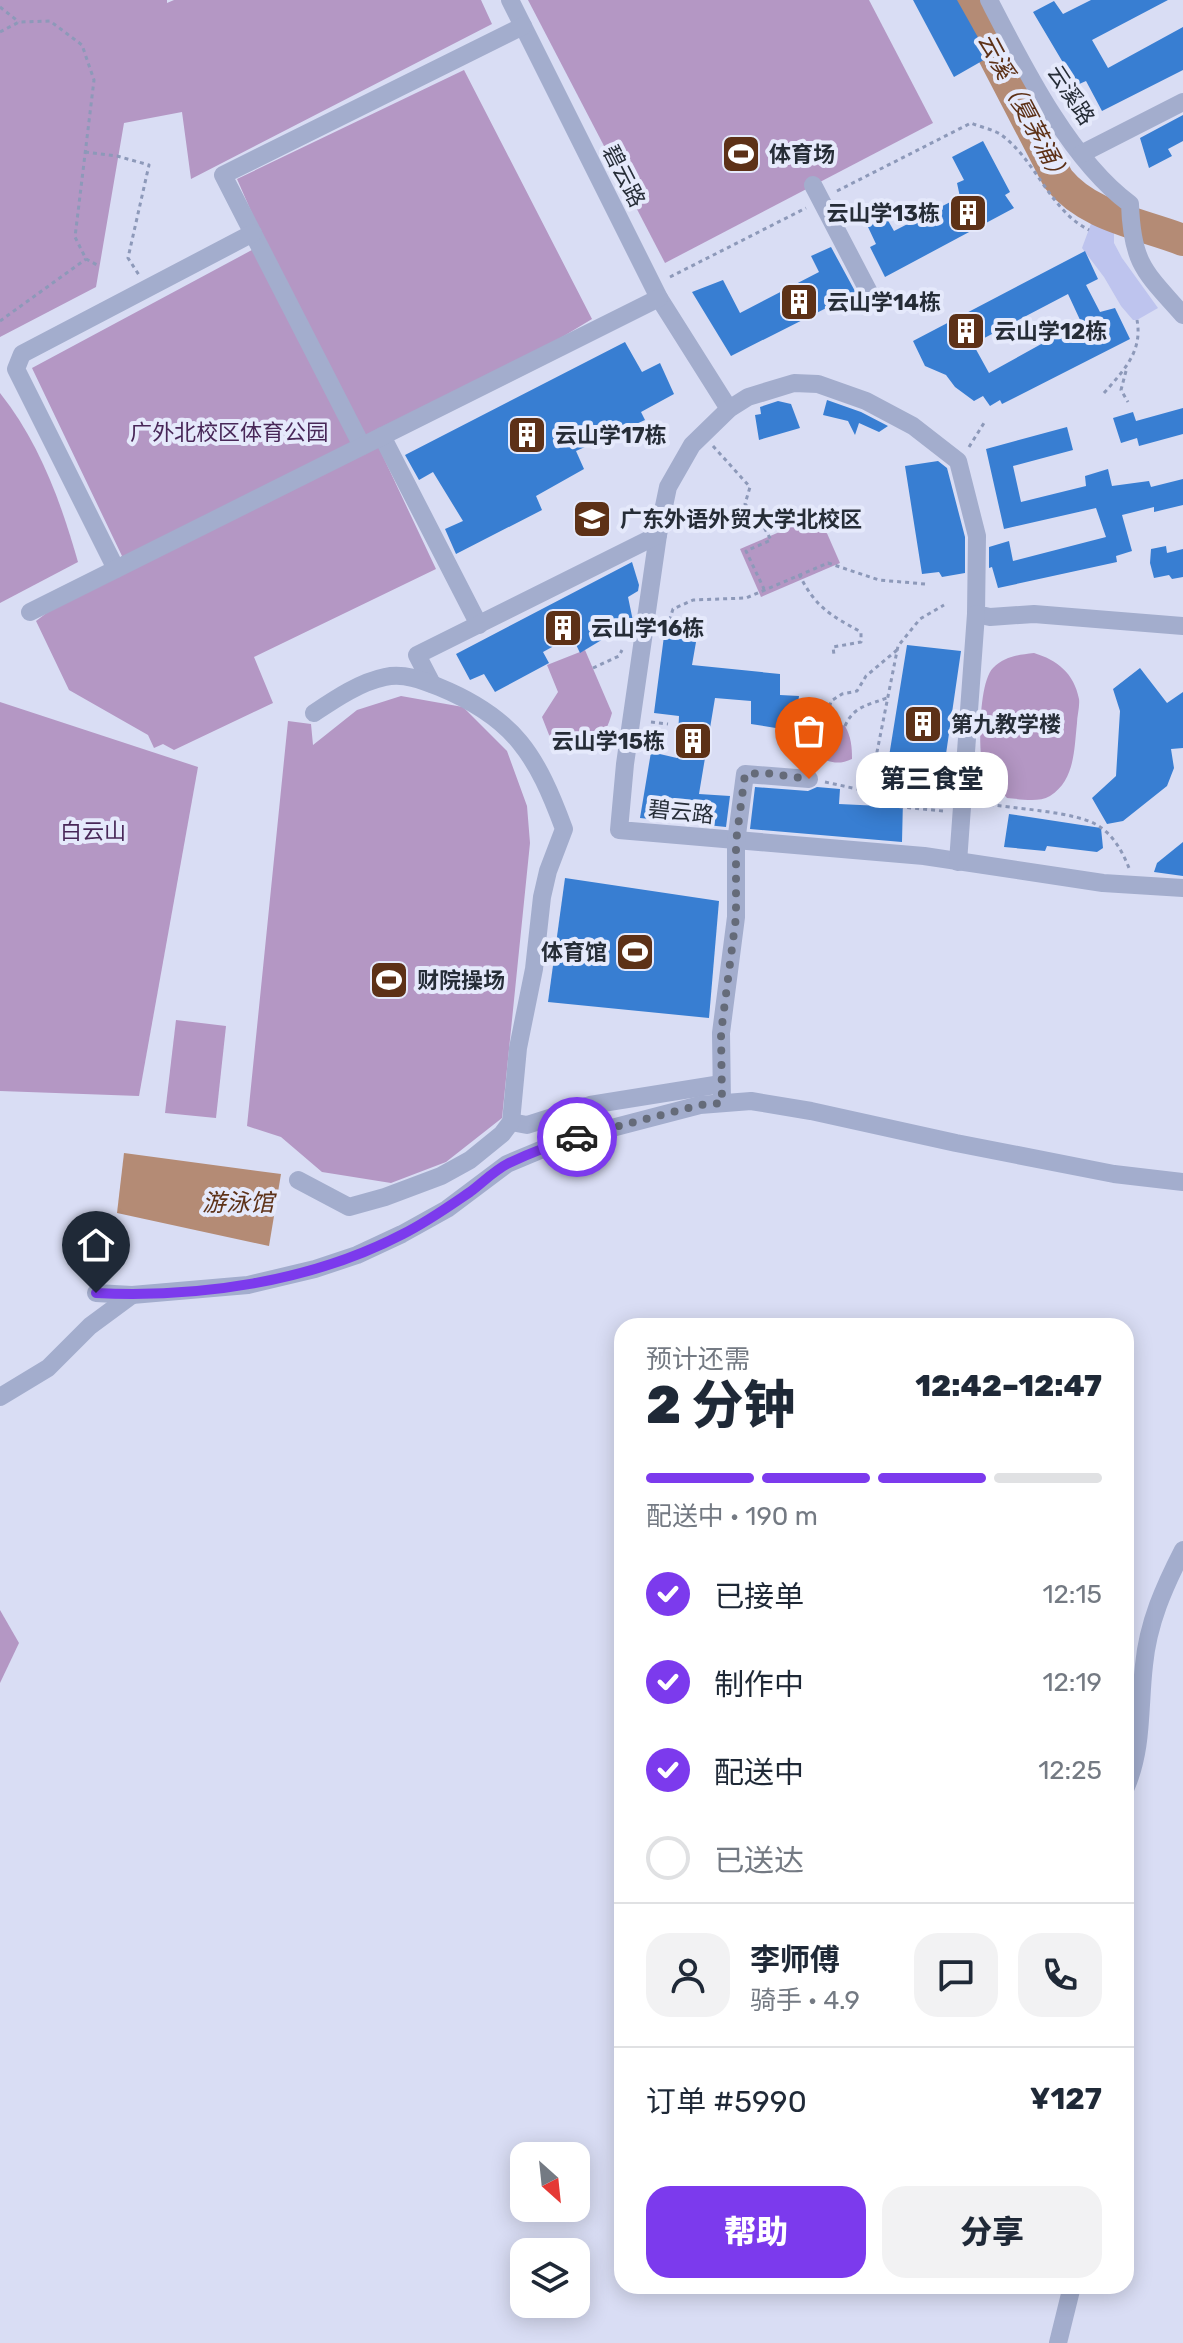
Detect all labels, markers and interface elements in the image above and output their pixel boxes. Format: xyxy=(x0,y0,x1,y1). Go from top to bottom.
water label: 云溪（夏茅涌） xyxy=(972,28,1076,190)
street label: 云溪路 xyxy=(1042,60,1100,130)
sports icon: 体育场 xyxy=(720,133,762,175)
street label: 碧云路 xyxy=(597,140,651,212)
place label: 体育场 xyxy=(769,141,835,168)
building icon: 云山学13栋 xyxy=(947,192,989,234)
place label: 云山学13栋 xyxy=(827,200,940,227)
building icon: 云山学14栋 xyxy=(778,281,820,323)
place label: 云山学14栋 xyxy=(827,289,941,316)
building icon: 云山学12栋 xyxy=(945,310,987,352)
place label: 云山学12栋 xyxy=(994,318,1107,345)
building icon: 云山学17栋 xyxy=(506,414,548,456)
park label: 广外北校区体育公园 xyxy=(130,419,328,446)
place label: 云山学17栋 xyxy=(555,422,667,449)
school or university icon: 广东外语外贸大学北校区 xyxy=(571,498,613,540)
place label: 广东外语外贸大学北校区 xyxy=(620,506,862,533)
building icon: 云山学16栋 xyxy=(542,607,584,649)
place label: 云山学16栋 xyxy=(591,615,704,642)
pin xyxy=(775,697,843,779)
building icon: 第九教学楼 xyxy=(902,703,944,745)
icon: bag xyxy=(787,709,831,753)
place label: 第九教学楼 xyxy=(951,711,1061,738)
building icon: 云山学15栋 xyxy=(672,720,714,762)
place label: 云山学15栋 xyxy=(552,728,665,755)
callout: 第三食堂 xyxy=(857,751,1009,807)
text: 第三食堂 xyxy=(880,764,984,795)
street label: 碧云路 xyxy=(647,795,715,829)
park label: 白云山 xyxy=(60,818,126,845)
sports icon: 体育馆 xyxy=(614,931,656,973)
place label: 体育馆 xyxy=(541,939,607,966)
sports icon: 财院操场 xyxy=(368,959,410,1001)
place label: 财院操场 xyxy=(417,967,505,994)
courier xyxy=(537,1097,617,1177)
icon: car xyxy=(555,1115,599,1159)
water label: 游泳馆 xyxy=(202,1189,277,1217)
pin xyxy=(62,1211,130,1293)
icon: home xyxy=(74,1223,118,1267)
text: 预计还需 xyxy=(646,1344,750,1375)
text: 12:42–12:47 xyxy=(915,1368,1102,1404)
text: 2 分钟 xyxy=(646,1374,796,1436)
text: 配送中 · 190 m xyxy=(646,1501,818,1532)
icon: check xyxy=(646,1572,690,1616)
text: 已接单 xyxy=(714,1579,804,1615)
text: 12:15 xyxy=(1042,1579,1102,1610)
icon: check xyxy=(646,1660,690,1704)
text: 制作中 xyxy=(714,1667,804,1703)
text: 12:19 xyxy=(1042,1667,1102,1698)
icon: check xyxy=(646,1748,690,1792)
text: 配送中 xyxy=(714,1755,804,1791)
text: 12:25 xyxy=(1038,1755,1102,1786)
text: 已送达 xyxy=(714,1843,804,1879)
button: person xyxy=(646,1933,730,2017)
button: chat xyxy=(914,1933,998,2017)
button: phone xyxy=(1018,1933,1102,2017)
text: 李师傅 xyxy=(750,1942,840,1978)
text: 骑手 · 4.9 xyxy=(750,1985,860,2016)
text: ¥127 xyxy=(1030,2081,1102,2117)
text: 订单 #5990 xyxy=(646,2084,807,2120)
north arrow xyxy=(510,2142,590,2222)
map controls xyxy=(510,2142,590,2318)
button: 帮助 xyxy=(646,2186,866,2278)
button: 分享 xyxy=(882,2186,1102,2278)
button: layers xyxy=(510,2238,590,2318)

